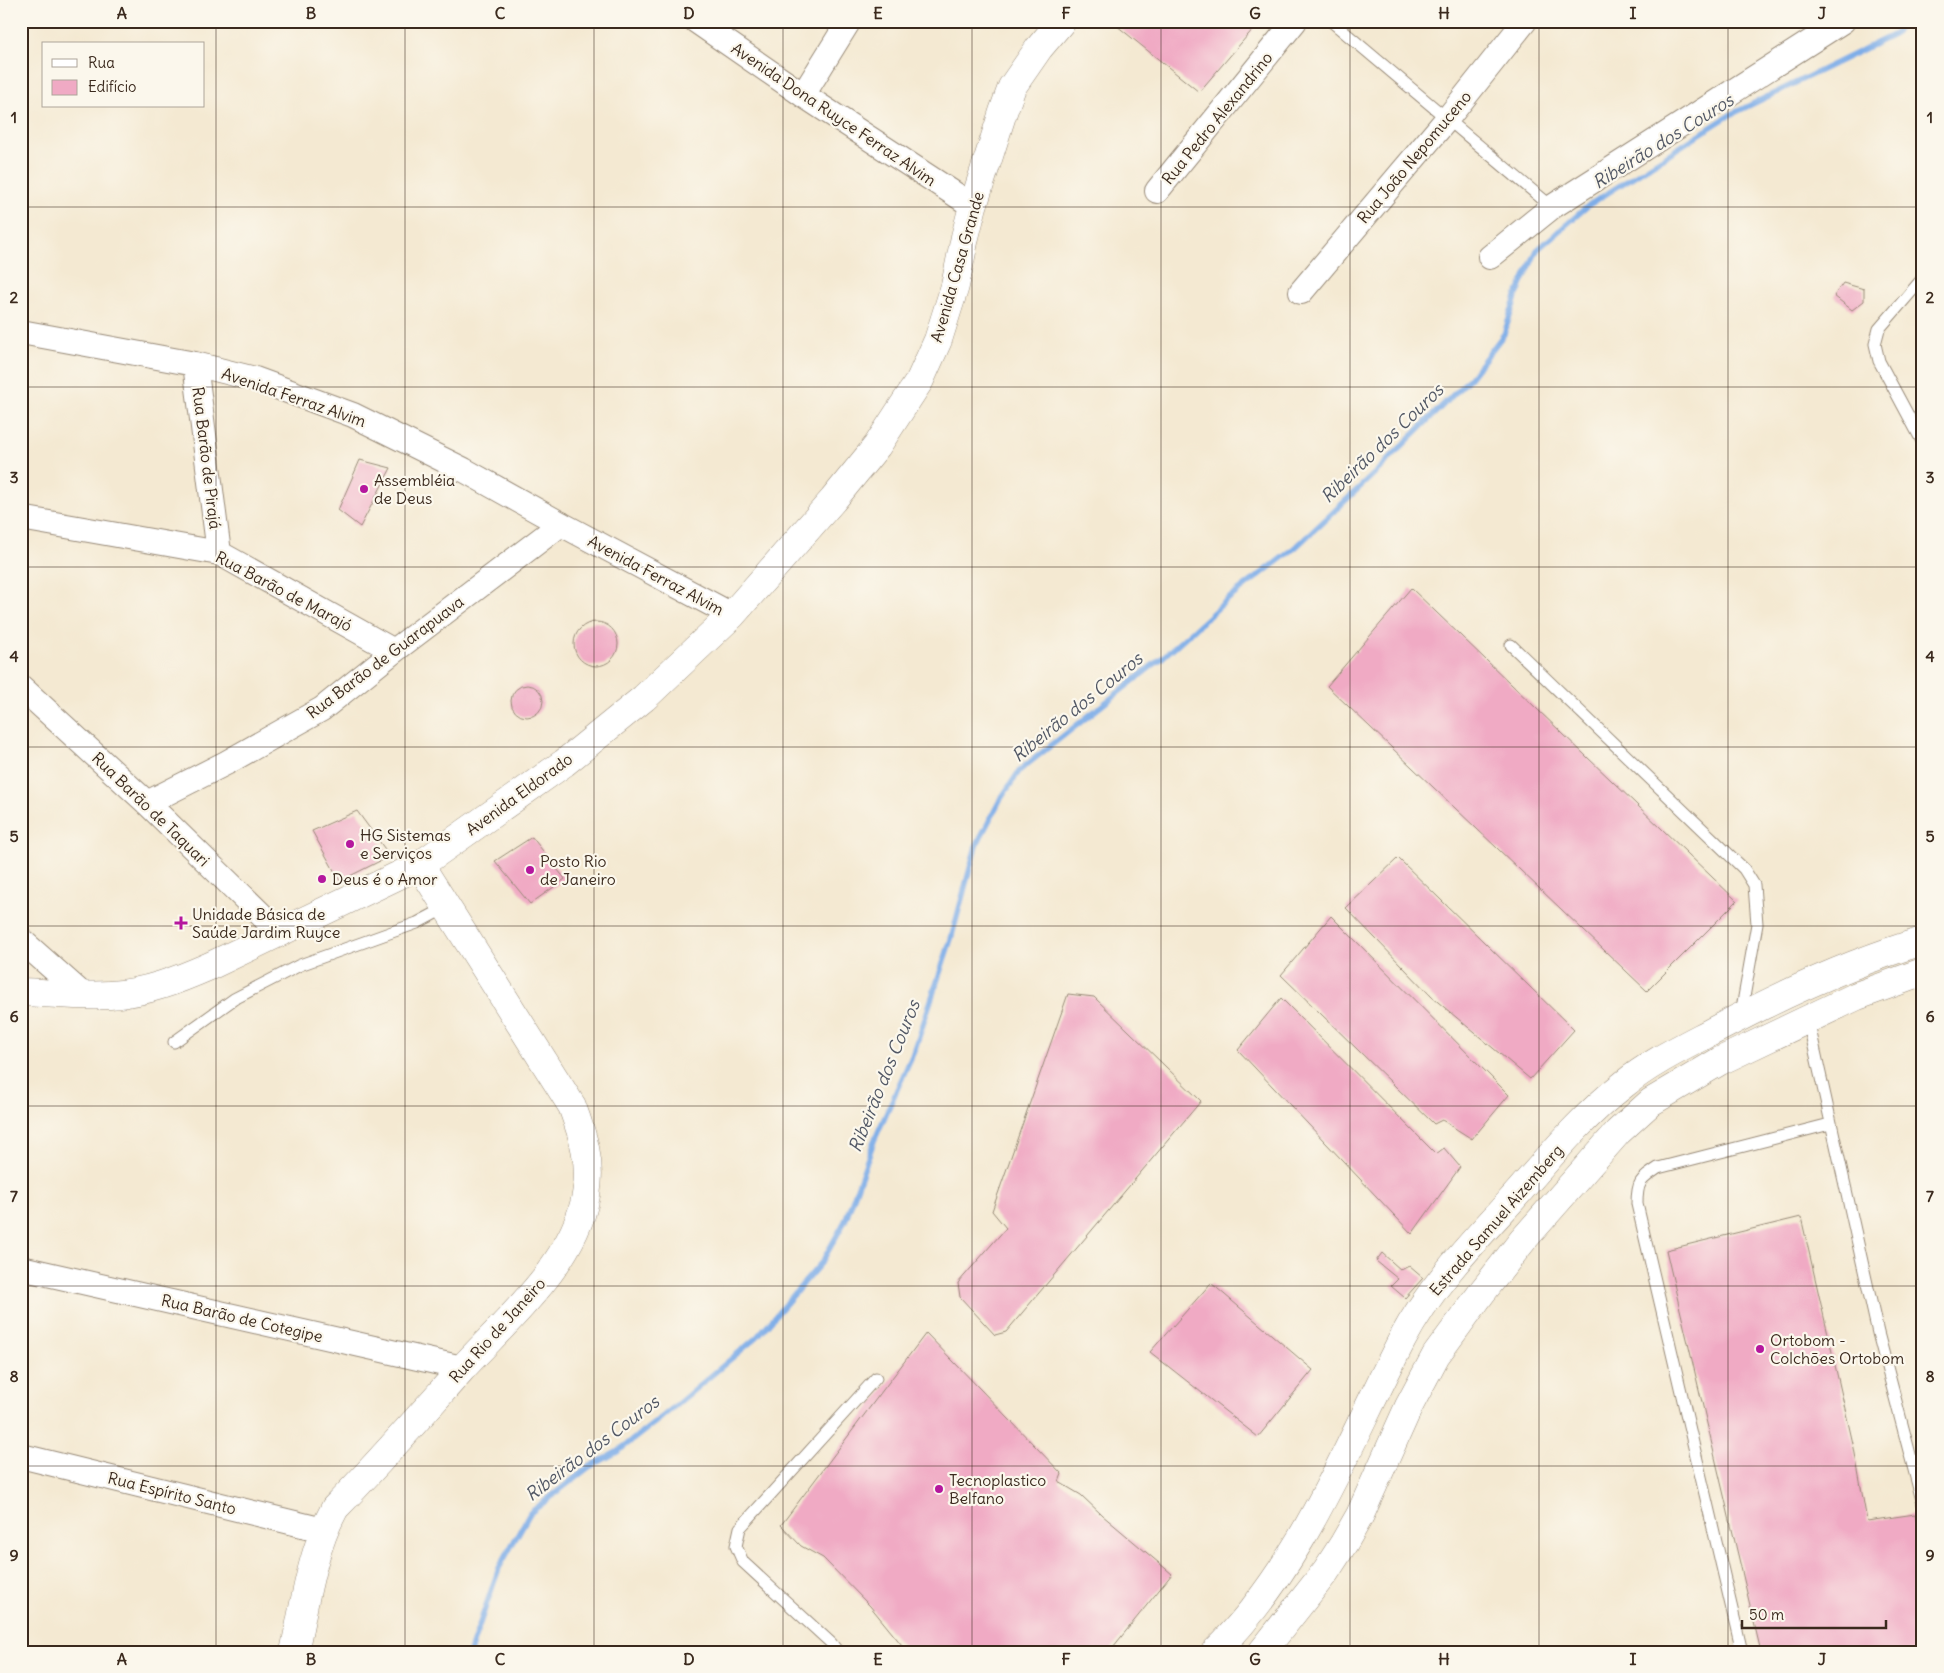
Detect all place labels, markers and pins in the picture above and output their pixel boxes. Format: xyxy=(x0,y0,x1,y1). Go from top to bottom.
place label: Assembléia de Deus xyxy=(374,470,455,508)
marker: Assembléia de Deus xyxy=(358,483,370,495)
place label: HG Sistemas e Serviços xyxy=(360,825,451,863)
marker: HG Sistemas e Serviços xyxy=(344,838,356,850)
place label: Posto Rio de Janeiro xyxy=(540,851,616,889)
marker: Posto Rio de Janeiro xyxy=(524,864,536,876)
place label: Deus é o Amor xyxy=(332,869,438,889)
marker: Deus é o Amor xyxy=(316,873,328,885)
place label: Unidade Básica de Saúde Jardim Ruyce xyxy=(192,904,340,942)
marker: Unidade Básica de Saúde Jardim Ruyce xyxy=(174,916,188,930)
place label: Ortobom - Colchões Ortobom xyxy=(1770,1330,1904,1368)
marker: Ortobom - Colchões Ortobom xyxy=(1754,1343,1766,1355)
place label: Tecnoplastico Belfano xyxy=(949,1470,1046,1508)
marker: Tecnoplastico Belfano xyxy=(933,1483,945,1495)

